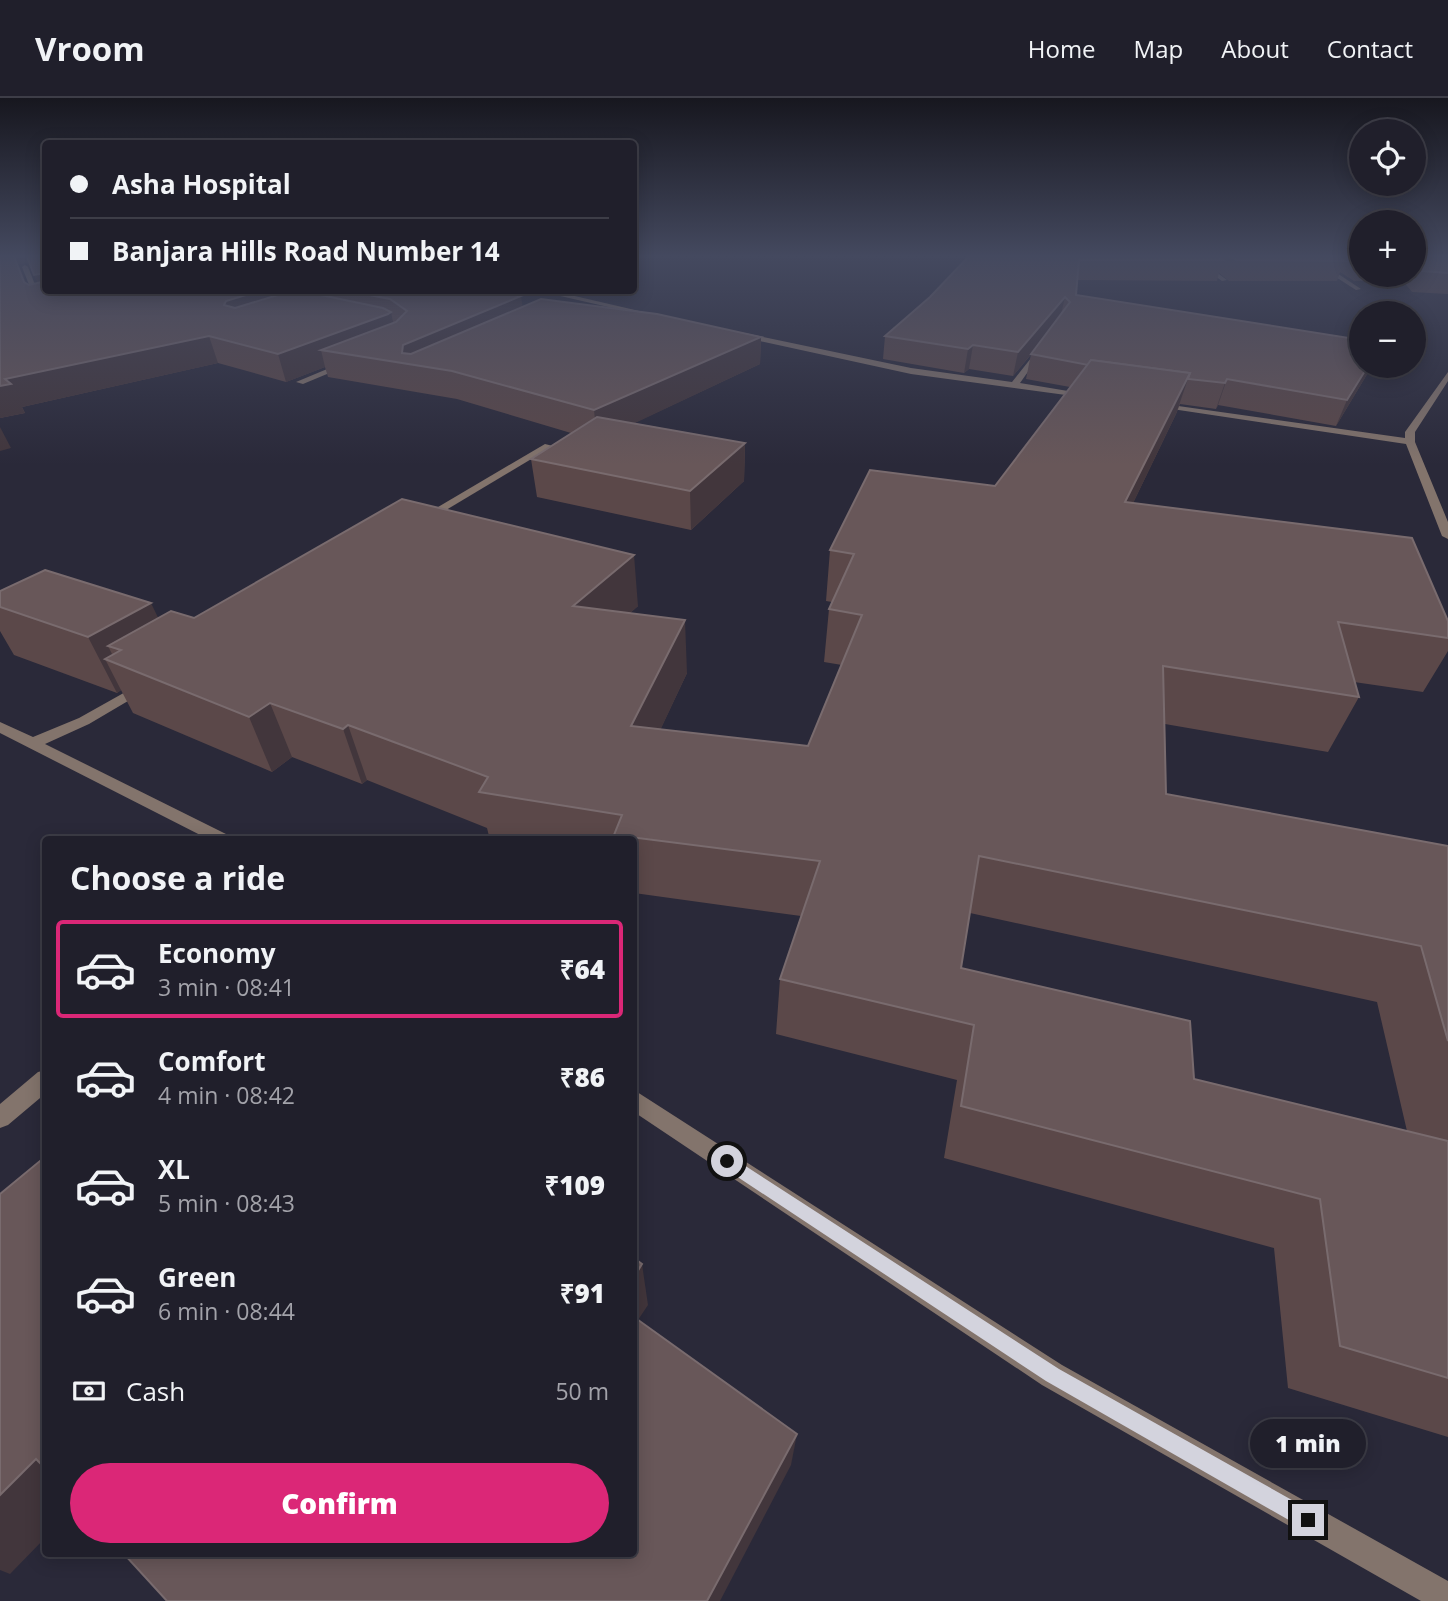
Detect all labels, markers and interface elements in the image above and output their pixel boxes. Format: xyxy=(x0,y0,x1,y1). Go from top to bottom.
text: Vroom xyxy=(35,26,145,71)
text: Home xyxy=(1028,32,1096,65)
text: Map xyxy=(1134,32,1183,65)
text: About xyxy=(1221,32,1289,65)
text: Contact xyxy=(1327,32,1413,65)
map controls xyxy=(1349,119,1426,378)
button: locate xyxy=(1349,119,1426,196)
text: Asha Hospital xyxy=(112,166,291,202)
button: + xyxy=(1349,210,1426,287)
text: Banjara Hills Road Number 14 xyxy=(112,233,500,269)
button: − xyxy=(1349,301,1426,378)
text: Choose a ride xyxy=(70,856,285,899)
text: Economy xyxy=(158,935,276,971)
icon: car xyxy=(74,938,137,1001)
text: ₹64 xyxy=(560,951,605,987)
text: 3 min · 08:41 xyxy=(158,971,295,1003)
text: Comfort xyxy=(158,1043,265,1079)
icon: car xyxy=(74,1046,137,1109)
text: ₹86 xyxy=(560,1059,605,1095)
text: 4 min · 08:42 xyxy=(158,1079,295,1111)
route start xyxy=(711,1145,743,1177)
text: XL xyxy=(158,1151,190,1187)
icon: car xyxy=(74,1154,137,1217)
text: ₹109 xyxy=(544,1167,605,1203)
text: 5 min · 08:43 xyxy=(158,1187,295,1219)
text: Green xyxy=(158,1259,236,1295)
icon: car xyxy=(74,1262,137,1325)
text: ₹91 xyxy=(560,1275,605,1311)
text: 6 min · 08:44 xyxy=(158,1295,295,1327)
icon: cash xyxy=(70,1372,108,1410)
text: Cash xyxy=(126,1373,185,1409)
text: 50 m xyxy=(555,1375,609,1407)
callout: 1 min xyxy=(1250,1418,1366,1468)
text: 1 min xyxy=(1275,1427,1341,1459)
button: Confirm xyxy=(70,1463,609,1543)
route end xyxy=(1292,1504,1324,1536)

